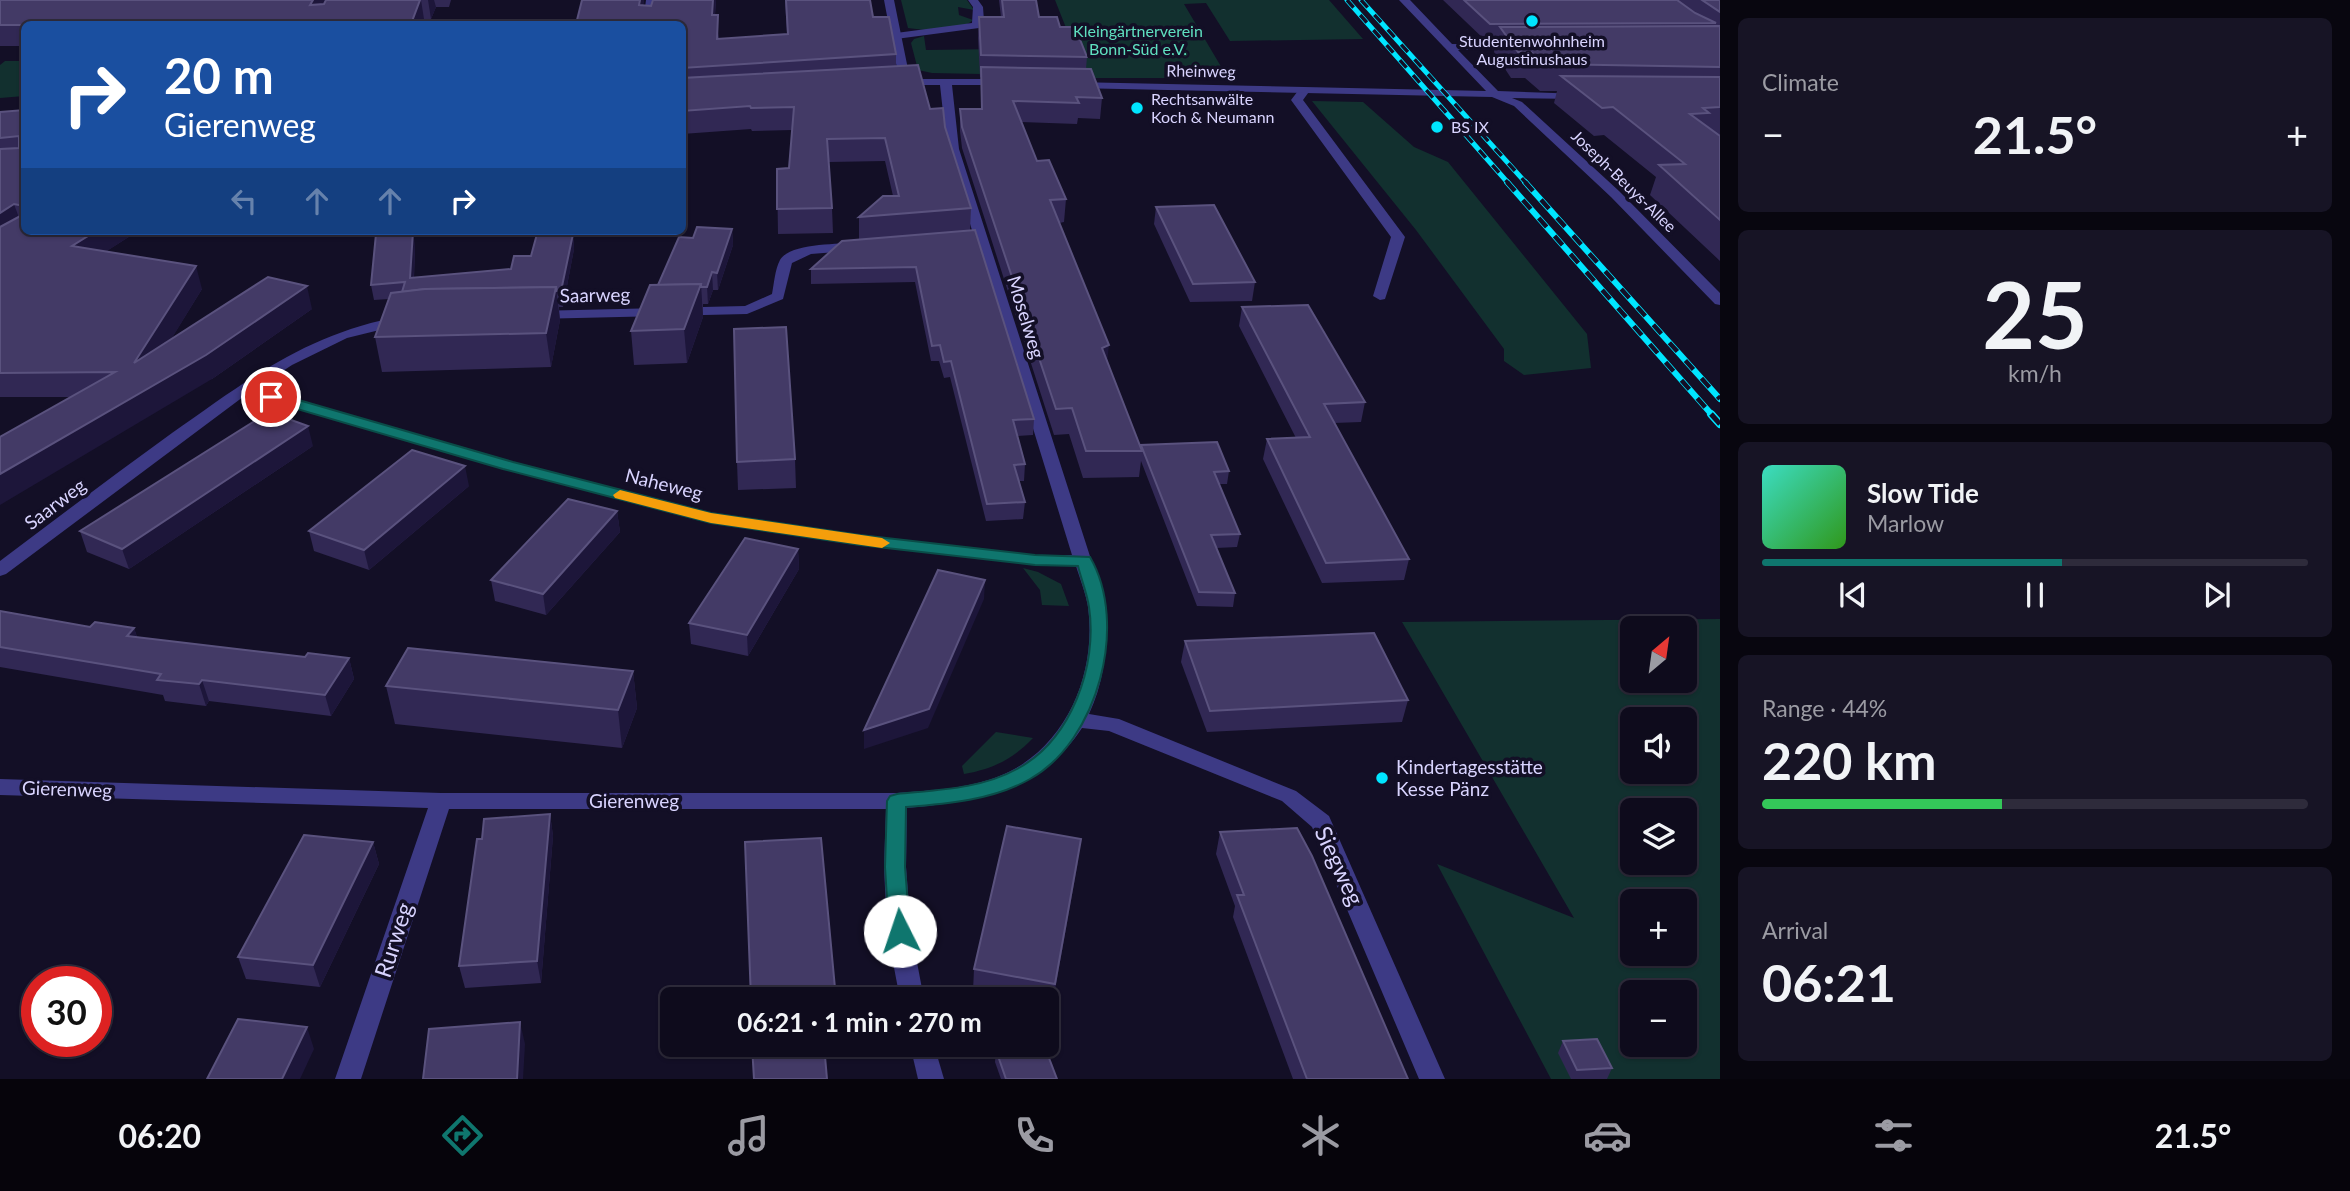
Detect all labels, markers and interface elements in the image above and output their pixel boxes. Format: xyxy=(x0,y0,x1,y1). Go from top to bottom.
marker: Studentenwohnheim Augustinushaus xyxy=(1524,13,1540,29)
park label: Kleingärtnerverein Bonn-Süd e.V. xyxy=(1073,21,1203,58)
place label: Studentenwohnheim Augustinushaus xyxy=(1459,31,1605,68)
text: 20 m xyxy=(164,46,274,104)
icon: right xyxy=(49,49,140,140)
street label: Rheinweg xyxy=(1166,60,1236,81)
text: Climate xyxy=(1762,68,1839,96)
place label: Rechtsanwälte Koch & Neumann xyxy=(1151,89,1275,126)
marker: Rechtsanwälte Koch & Neumann xyxy=(1129,100,1145,116)
text: 21.5° xyxy=(1973,103,2097,165)
text: Gierenweg xyxy=(164,105,316,144)
text: − xyxy=(1762,111,1784,157)
text: + xyxy=(2286,111,2308,157)
place label: BS IX xyxy=(1451,117,1490,136)
marker: BS IX xyxy=(1429,119,1445,135)
street label: Joseph-Beuys-Allee xyxy=(1568,126,1681,236)
icon: left xyxy=(225,182,263,220)
icon: ahead xyxy=(298,182,336,220)
icon: ahead xyxy=(371,182,409,220)
icon: right xyxy=(444,182,482,220)
text: 25 xyxy=(1982,259,2088,368)
street label: Moselweg xyxy=(1003,273,1050,361)
street label: Saarweg xyxy=(559,282,631,307)
text: km/h xyxy=(2008,359,2062,387)
pin xyxy=(241,367,301,427)
icon: arrive xyxy=(252,378,290,416)
street label: Naheweg xyxy=(623,463,705,504)
street label: Saarweg xyxy=(20,473,90,534)
text: Slow Tide xyxy=(1867,477,1979,509)
text: Marlow xyxy=(1867,509,1944,537)
icon: previous xyxy=(1834,576,1872,614)
icon: pause xyxy=(2016,576,2054,614)
icon: next xyxy=(2198,576,2236,614)
north arrow xyxy=(1620,616,1698,693)
map controls xyxy=(1620,616,1697,1057)
text: Range · 44% xyxy=(1762,694,1887,722)
button: sound xyxy=(1620,707,1697,784)
text: 220 km xyxy=(1762,729,1936,791)
place label: Kindertagesstätte Kesse Pänz xyxy=(1396,755,1543,800)
marker: Kindertagesstätte Kesse Pänz xyxy=(1374,770,1390,786)
street label: Gierenweg xyxy=(22,775,113,802)
street label: Gierenweg xyxy=(589,789,679,812)
button: layers xyxy=(1620,798,1697,875)
street label: Siegweg xyxy=(1309,822,1370,910)
button: + xyxy=(1620,889,1697,966)
position arrow xyxy=(863,894,937,968)
street label: Rurweg xyxy=(368,899,418,981)
text: Arrival xyxy=(1762,916,1828,944)
text: 06:21 xyxy=(1762,951,1896,1013)
speed limit sign: 30 xyxy=(21,966,112,1057)
button: − xyxy=(1620,980,1697,1057)
text: 06:21 · 1 min · 270 m xyxy=(737,1006,982,1038)
icon: directions xyxy=(438,1111,487,1160)
icon: music xyxy=(724,1111,773,1160)
icon: phone xyxy=(1010,1111,1059,1160)
icon: climate xyxy=(1296,1111,1345,1160)
icon: car xyxy=(1583,1111,1632,1160)
icon: filters xyxy=(1869,1111,1918,1160)
text: 06:20 xyxy=(119,1116,201,1155)
text: 21.5° xyxy=(2155,1116,2231,1155)

